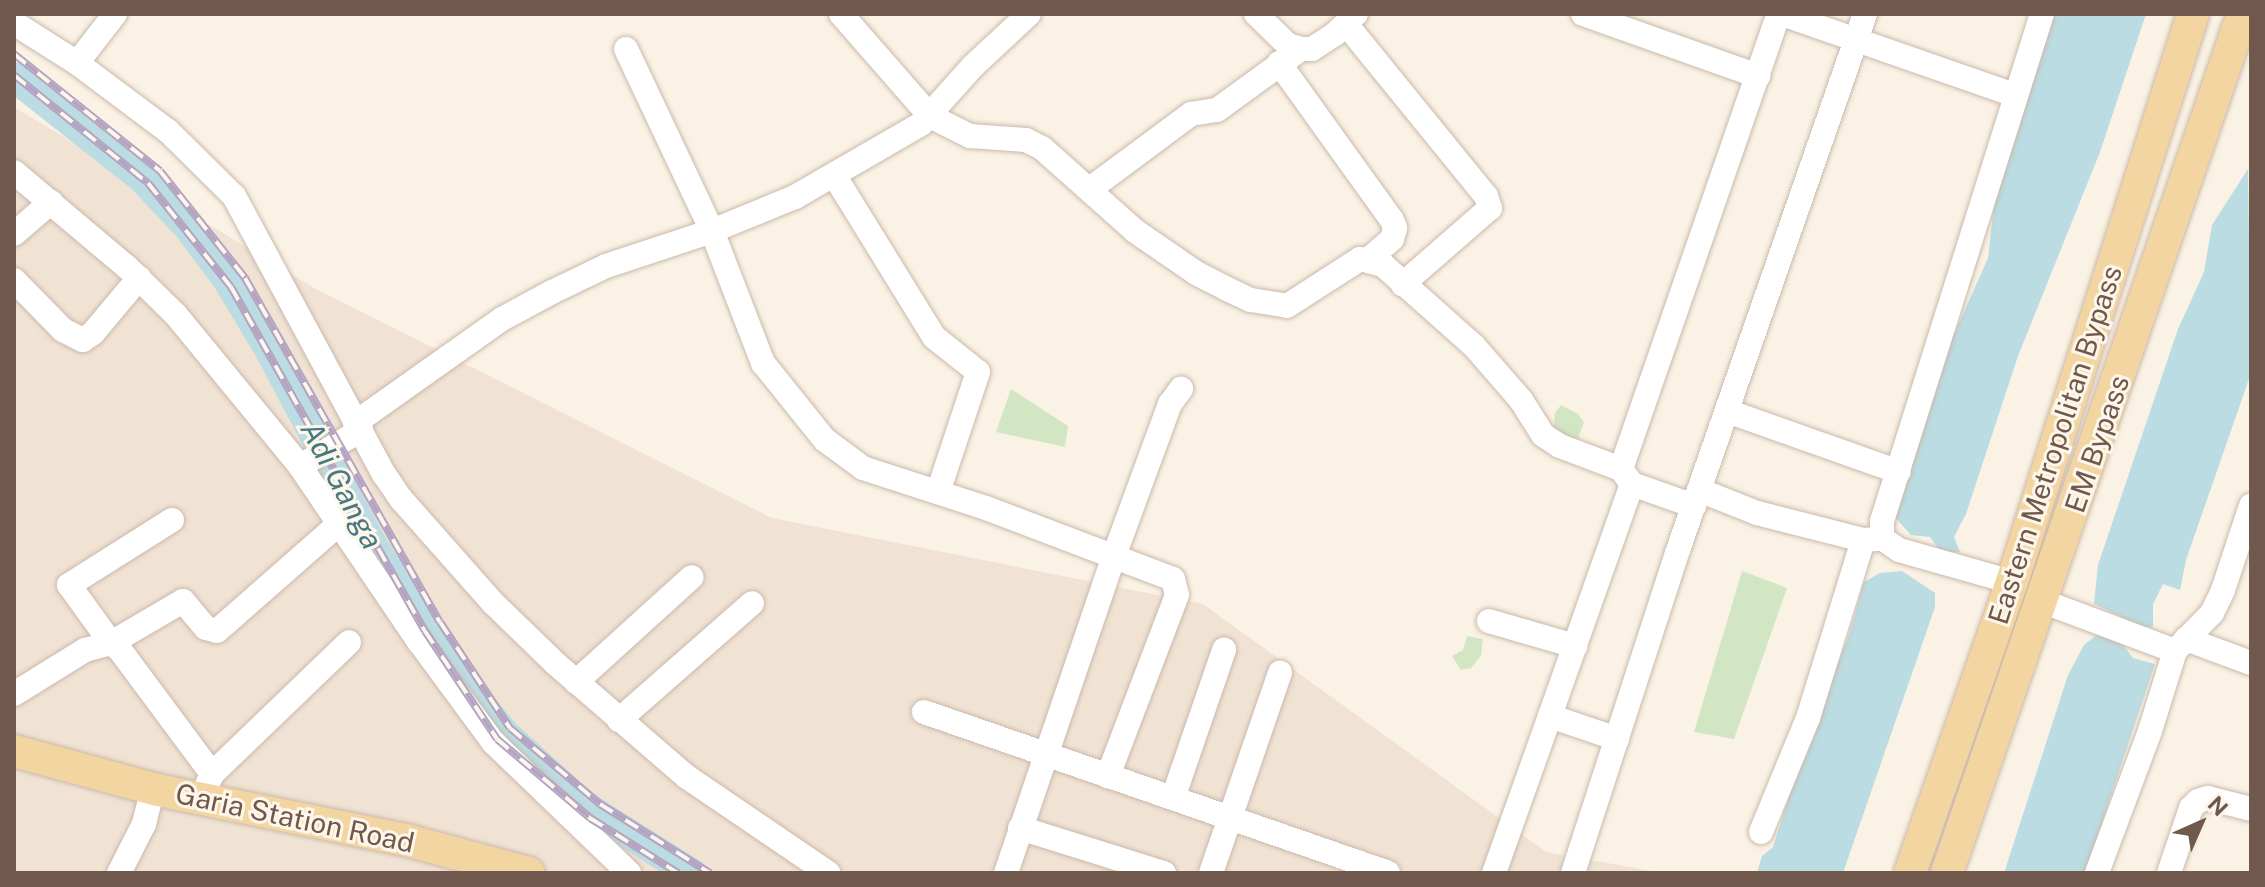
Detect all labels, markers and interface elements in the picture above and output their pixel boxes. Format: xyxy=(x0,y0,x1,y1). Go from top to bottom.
street label: Eastern Metropolitan Bypass xyxy=(1981,262,2129,628)
street label: EM Bypass xyxy=(2058,371,2136,517)
water label: Adi Ganga xyxy=(293,415,391,555)
street label: Garia Station Road xyxy=(173,776,417,860)
north arrow xyxy=(2161,783,2241,863)
text: N xyxy=(2203,791,2233,821)

